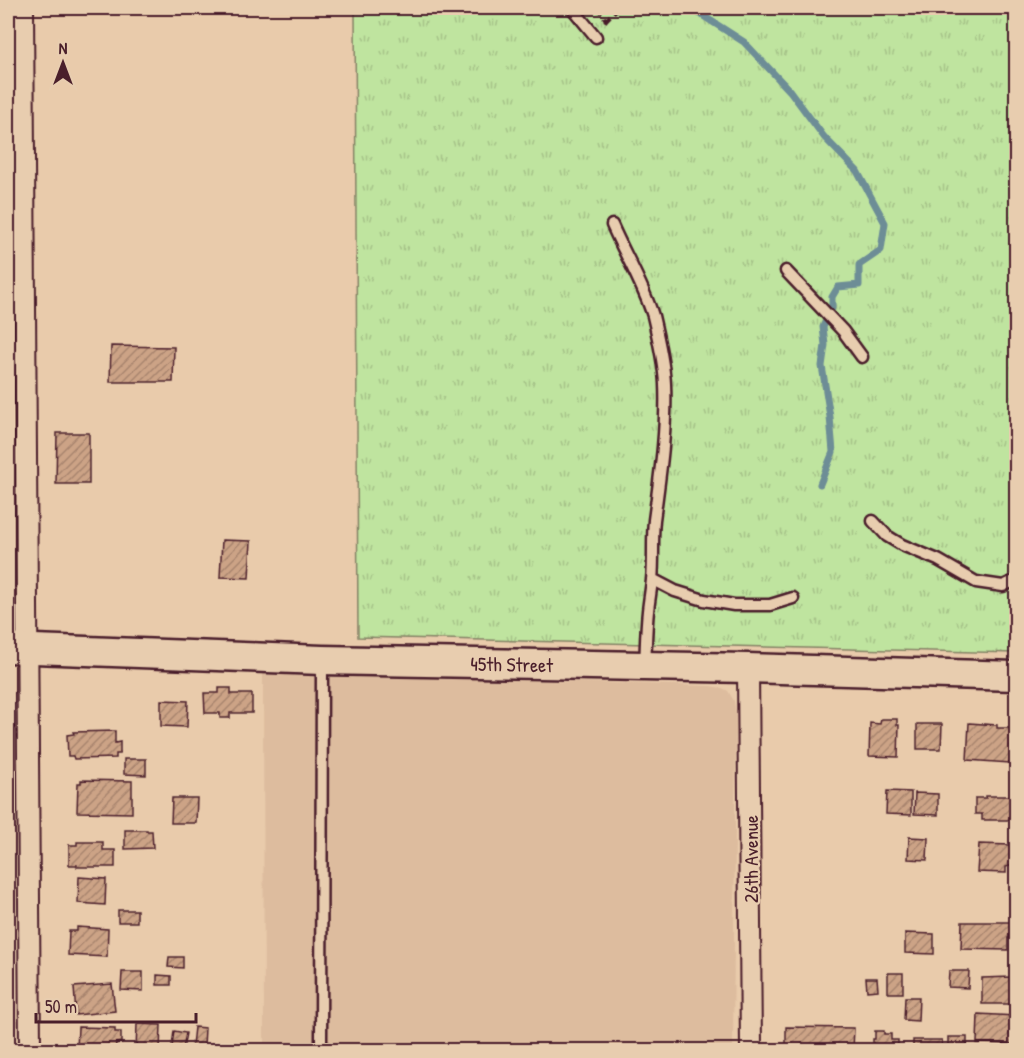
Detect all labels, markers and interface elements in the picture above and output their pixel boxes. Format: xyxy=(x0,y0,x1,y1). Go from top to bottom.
north arrow xyxy=(33,33,93,93)
text: N xyxy=(59,37,68,59)
street label: 45th Street xyxy=(470,649,554,678)
street label: 26th Avenue xyxy=(737,815,764,903)
scale bar xyxy=(36,986,196,1024)
text: 50 m xyxy=(45,994,77,1019)

